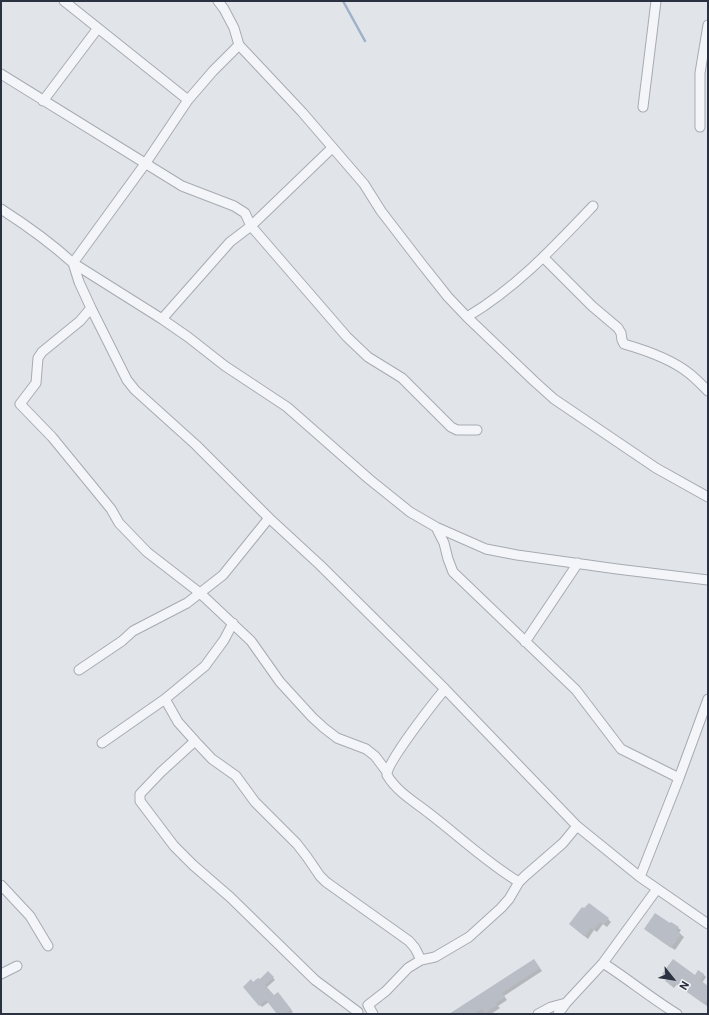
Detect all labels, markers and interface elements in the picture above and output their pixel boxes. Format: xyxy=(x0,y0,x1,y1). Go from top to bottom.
north arrow xyxy=(653,959,693,999)
text: N xyxy=(676,979,691,992)

